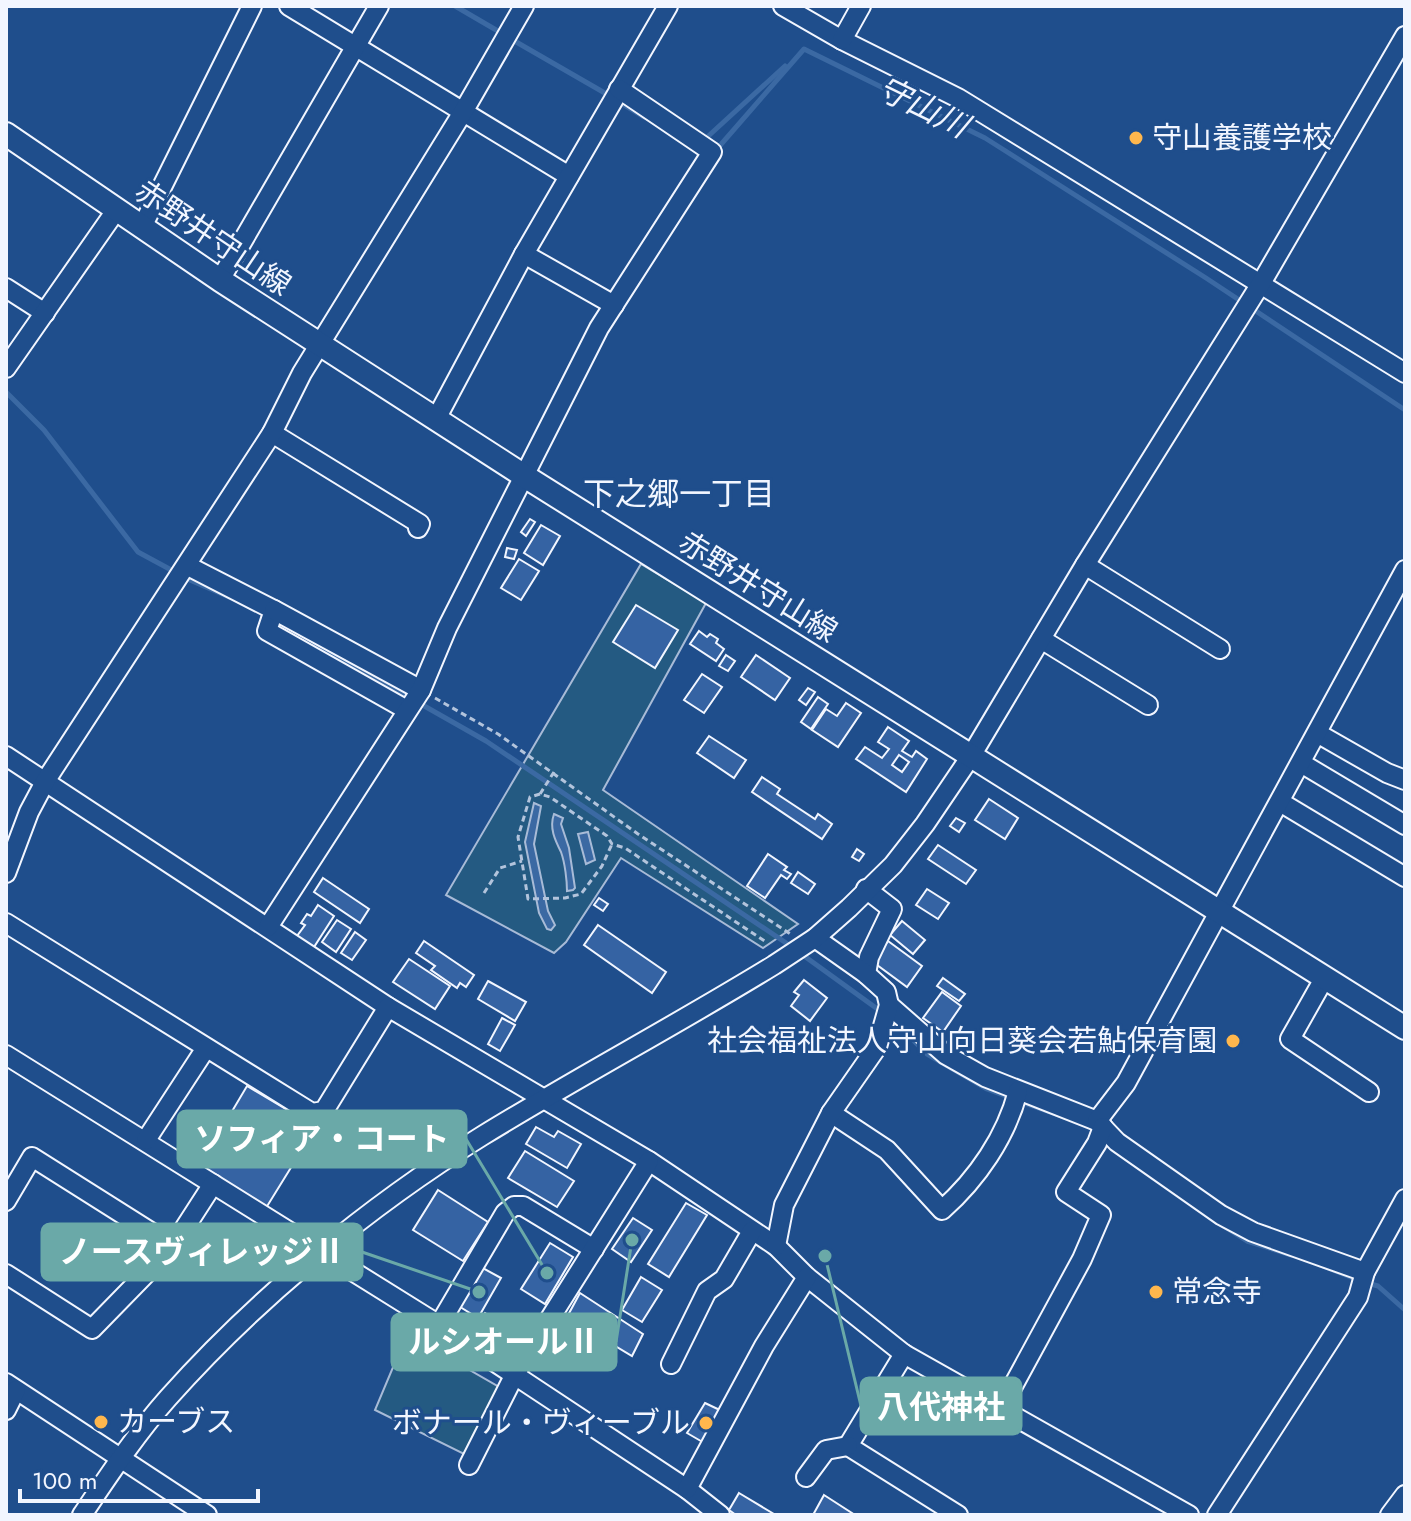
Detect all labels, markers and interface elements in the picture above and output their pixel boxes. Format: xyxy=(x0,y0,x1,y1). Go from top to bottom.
water label: 守山川 xyxy=(870,65,979,150)
place label: 守山養護学校 xyxy=(1152,116,1332,159)
marker: 守山養護学校 xyxy=(1127,129,1145,147)
street label: 赤野井守山線 xyxy=(127,169,300,306)
district label: 下之郷一丁目 xyxy=(583,471,775,517)
street label: 赤野井守山線 xyxy=(671,521,846,653)
place label: 社会福祉法人守山向日葵会若鮎保育園 xyxy=(707,1019,1217,1062)
marker: 社会福祉法人守山向日葵会若鮎保育園 xyxy=(1224,1032,1242,1050)
callout: ソフィア・コート xyxy=(178,1111,466,1167)
text: ソフィア・コート xyxy=(194,1116,450,1162)
callout: ノースヴィレッジⅡ xyxy=(42,1224,362,1280)
text: ノースヴィレッジⅡ xyxy=(59,1229,345,1275)
place label: 常念寺 xyxy=(1172,1270,1262,1313)
marker: 常念寺 xyxy=(1147,1283,1165,1301)
callout: ルシオールⅡ xyxy=(392,1314,616,1370)
text: ルシオールⅡ xyxy=(408,1319,600,1365)
callout: 八代神社 xyxy=(861,1378,1021,1434)
text: 八代神社 xyxy=(877,1384,1005,1430)
place label: カーブス xyxy=(117,1400,235,1443)
place label: ボナール・ヴィーブル xyxy=(392,1401,690,1444)
marker: カーブス xyxy=(92,1413,110,1431)
marker: ボナール・ヴィーブル xyxy=(697,1414,715,1432)
scale bar xyxy=(20,1453,258,1503)
text: 100 m xyxy=(32,1463,98,1498)

